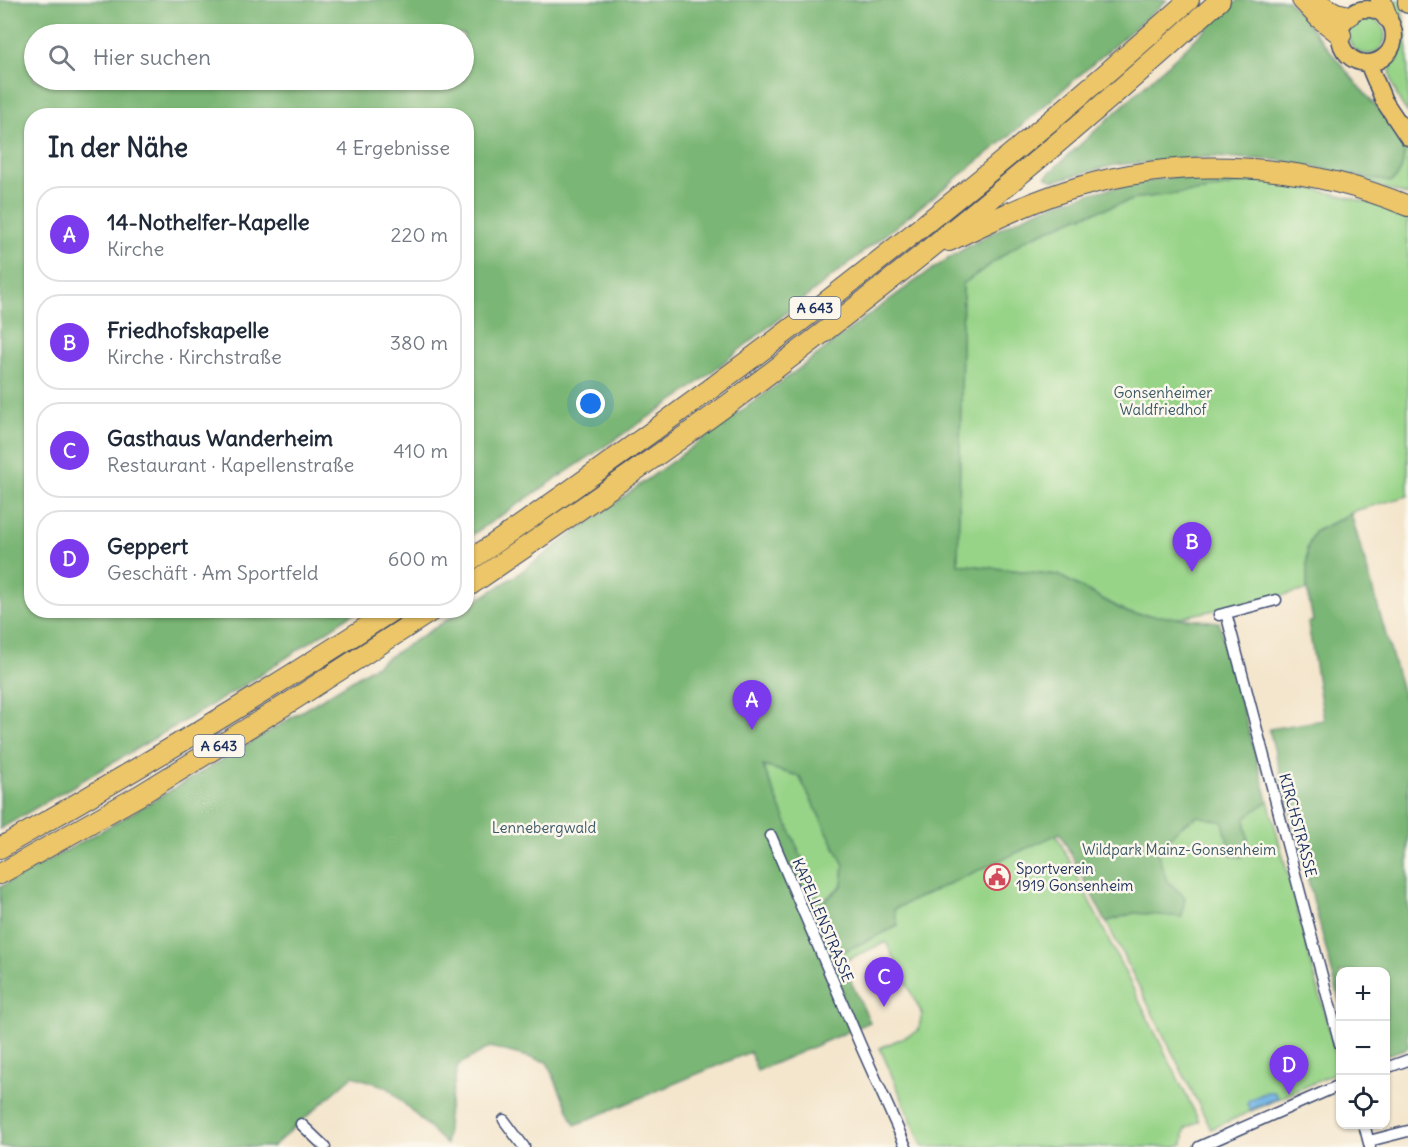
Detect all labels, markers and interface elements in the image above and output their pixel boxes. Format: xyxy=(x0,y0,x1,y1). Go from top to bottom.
search box xyxy=(24,24,474,90)
icon: search xyxy=(45,41,78,74)
text: Hier suchen xyxy=(93,43,211,71)
text: In der Nähe xyxy=(48,131,188,164)
text: 4 Ergebnisse xyxy=(336,135,450,160)
text: 14-Nothelfer-Kapelle xyxy=(107,208,310,236)
text: A xyxy=(63,222,76,247)
text: 220 m xyxy=(391,222,448,247)
text: Kirche xyxy=(107,236,164,261)
road number: A 643 xyxy=(790,297,840,319)
text: Friedhofskapelle xyxy=(107,316,269,344)
text: B xyxy=(63,330,76,355)
text: 380 m xyxy=(390,330,448,355)
text: Kirche · Kirchstraße xyxy=(107,344,282,369)
park label: Gonsenheimer Waldfriedhof xyxy=(1113,383,1213,419)
your location xyxy=(576,389,605,418)
text: Gasthaus Wanderheim xyxy=(107,424,333,452)
text: C xyxy=(63,438,76,463)
text: 410 m xyxy=(393,438,448,463)
text: Restaurant · Kapellenstraße xyxy=(107,452,354,477)
pin: B xyxy=(1172,522,1212,572)
text: Geppert xyxy=(107,532,188,560)
text: D xyxy=(62,546,77,571)
text: 600 m xyxy=(388,546,448,571)
text: Geschäft · Am Sportfeld xyxy=(107,560,319,585)
pin: A xyxy=(732,680,771,730)
road number: A 643 xyxy=(194,735,244,757)
street label: KIRCHSTRASSE xyxy=(1275,771,1321,879)
park label: Lennebergwald xyxy=(492,818,596,837)
park label: Wildpark Mainz-Gonsenheim xyxy=(1082,840,1276,859)
street label: KAPELLENSTRASSE xyxy=(788,855,858,985)
place label: Sportverein 1919 Gonsenheim xyxy=(1016,859,1134,895)
public building icon: Sportverein 1919 Gonsenheim xyxy=(982,862,1012,892)
pin: C xyxy=(864,958,904,1007)
map controls xyxy=(1336,967,1390,1129)
button: + xyxy=(1336,967,1390,1021)
button: − xyxy=(1336,1021,1390,1075)
pin: D xyxy=(1270,1046,1308,1095)
button: locate xyxy=(1336,1075,1390,1129)

